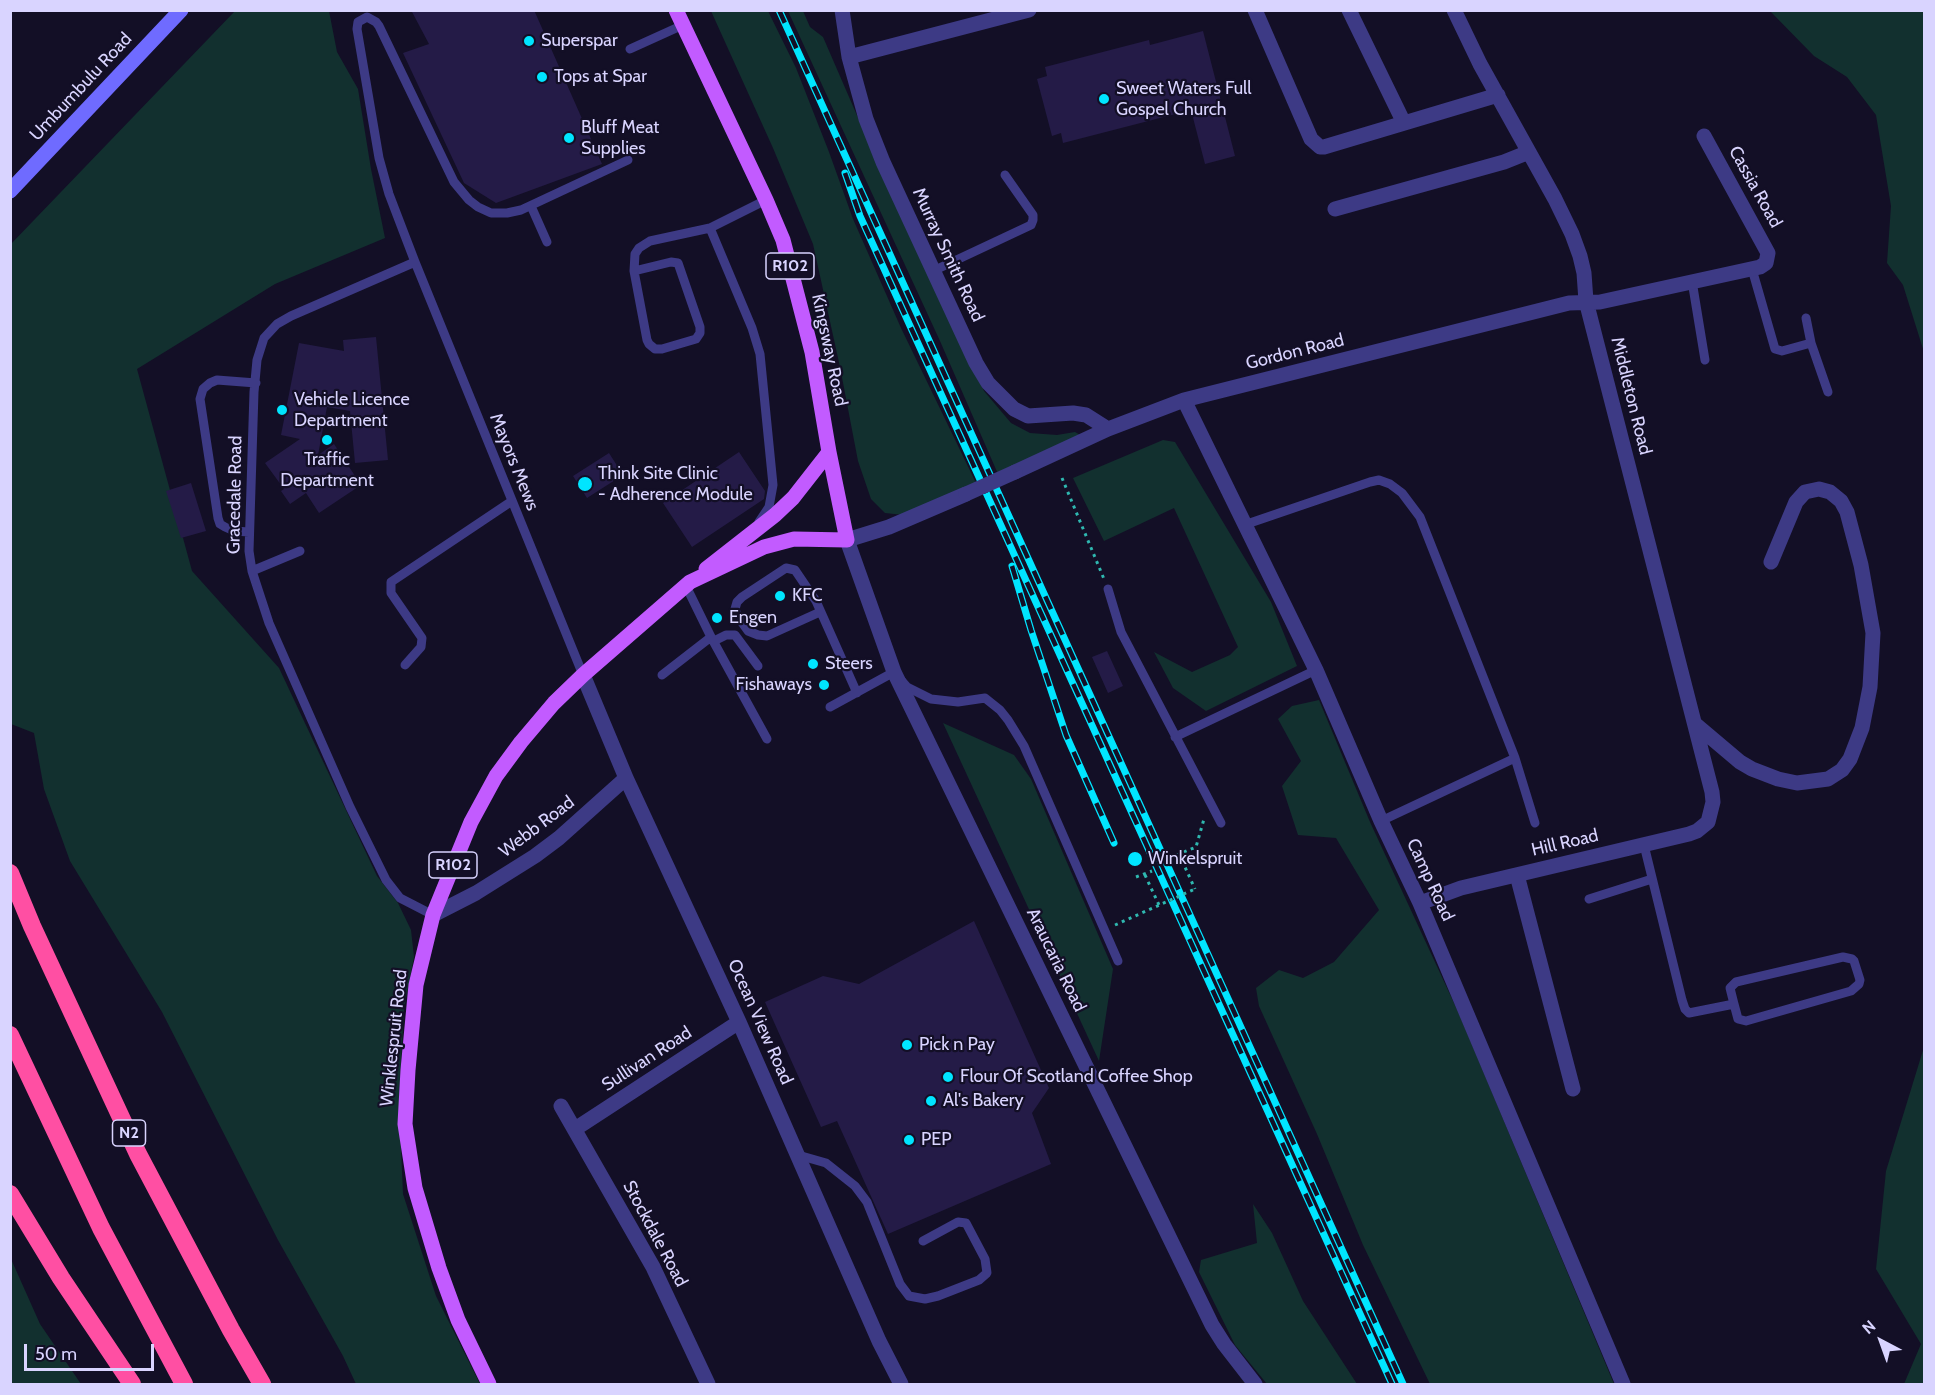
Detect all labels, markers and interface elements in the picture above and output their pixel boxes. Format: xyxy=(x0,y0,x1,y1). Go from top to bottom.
street label: Umbumbulu Road xyxy=(25,28,137,146)
place label: Superspar xyxy=(541,30,618,52)
marker: Superspar xyxy=(522,34,536,48)
place label: Tops at Spar xyxy=(554,66,647,88)
marker: Tops at Spar xyxy=(535,70,549,84)
place label: Sweet Waters Full Gospel Church xyxy=(1116,78,1252,121)
marker: Sweet Waters Full Gospel Church xyxy=(1097,92,1111,106)
place label: Bluff Meat Supplies xyxy=(581,117,659,160)
marker: Bluff Meat Supplies xyxy=(562,131,576,145)
street label: Cassia Road xyxy=(1724,142,1786,232)
street label: Murray Smith Road xyxy=(907,185,989,325)
road number: R102 xyxy=(766,253,814,279)
street label: Kingsway Road xyxy=(807,292,851,408)
street label: Gordon Road xyxy=(1244,329,1346,375)
street label: Middleton Road xyxy=(1606,335,1656,457)
place label: Vehicle Licence Department xyxy=(294,389,410,432)
marker: Vehicle Licence Department xyxy=(275,403,289,417)
street label: Mayors Mews xyxy=(485,410,543,514)
marker: Traffic Department xyxy=(320,433,334,447)
street label: Gracedale Road xyxy=(223,436,247,554)
place label: Traffic Department xyxy=(280,449,374,492)
place label: Think Site Clinic - Adherence Module xyxy=(598,463,753,506)
marker: Think Site Clinic - Adherence Module xyxy=(576,475,594,493)
place label: KFC xyxy=(792,585,823,607)
marker: KFC xyxy=(773,589,787,603)
place label: Engen xyxy=(729,607,777,629)
marker: Engen xyxy=(710,611,724,625)
place label: Steers xyxy=(825,653,873,675)
marker: Steers xyxy=(806,657,820,671)
place label: Fishaways xyxy=(736,674,812,696)
marker: Fishaways xyxy=(817,678,831,692)
street label: Webb Road xyxy=(495,792,579,862)
street label: Hill Road xyxy=(1529,825,1601,861)
street label: Camp Road xyxy=(1401,835,1459,925)
place label: Winkelspruit xyxy=(1148,848,1242,870)
marker: Winkelspruit xyxy=(1126,850,1144,868)
road number: R102 xyxy=(429,852,477,878)
street label: Araucaria Road xyxy=(1022,905,1090,1015)
street label: Ocean View Road xyxy=(723,956,797,1088)
street label: Winklespruit Road xyxy=(376,968,412,1108)
street label: Sullivan Road xyxy=(598,1022,696,1096)
place label: Pick n Pay xyxy=(919,1034,995,1056)
marker: Pick n Pay xyxy=(900,1038,914,1052)
place label: Flour Of Scotland Coffee Shop xyxy=(960,1066,1193,1088)
marker: Flour Of Scotland Coffee Shop xyxy=(941,1070,955,1084)
place label: Al's Bakery xyxy=(943,1090,1023,1112)
marker: Al's Bakery xyxy=(924,1094,938,1108)
road number: N2 xyxy=(112,1120,146,1146)
place label: PEP xyxy=(921,1129,952,1151)
marker: PEP xyxy=(902,1133,916,1147)
street label: Stockdale Road xyxy=(618,1177,692,1291)
north arrow xyxy=(1851,1311,1911,1371)
text: N xyxy=(1858,1316,1879,1338)
scale bar xyxy=(27,1332,158,1370)
text: 50 m xyxy=(35,1343,77,1365)

